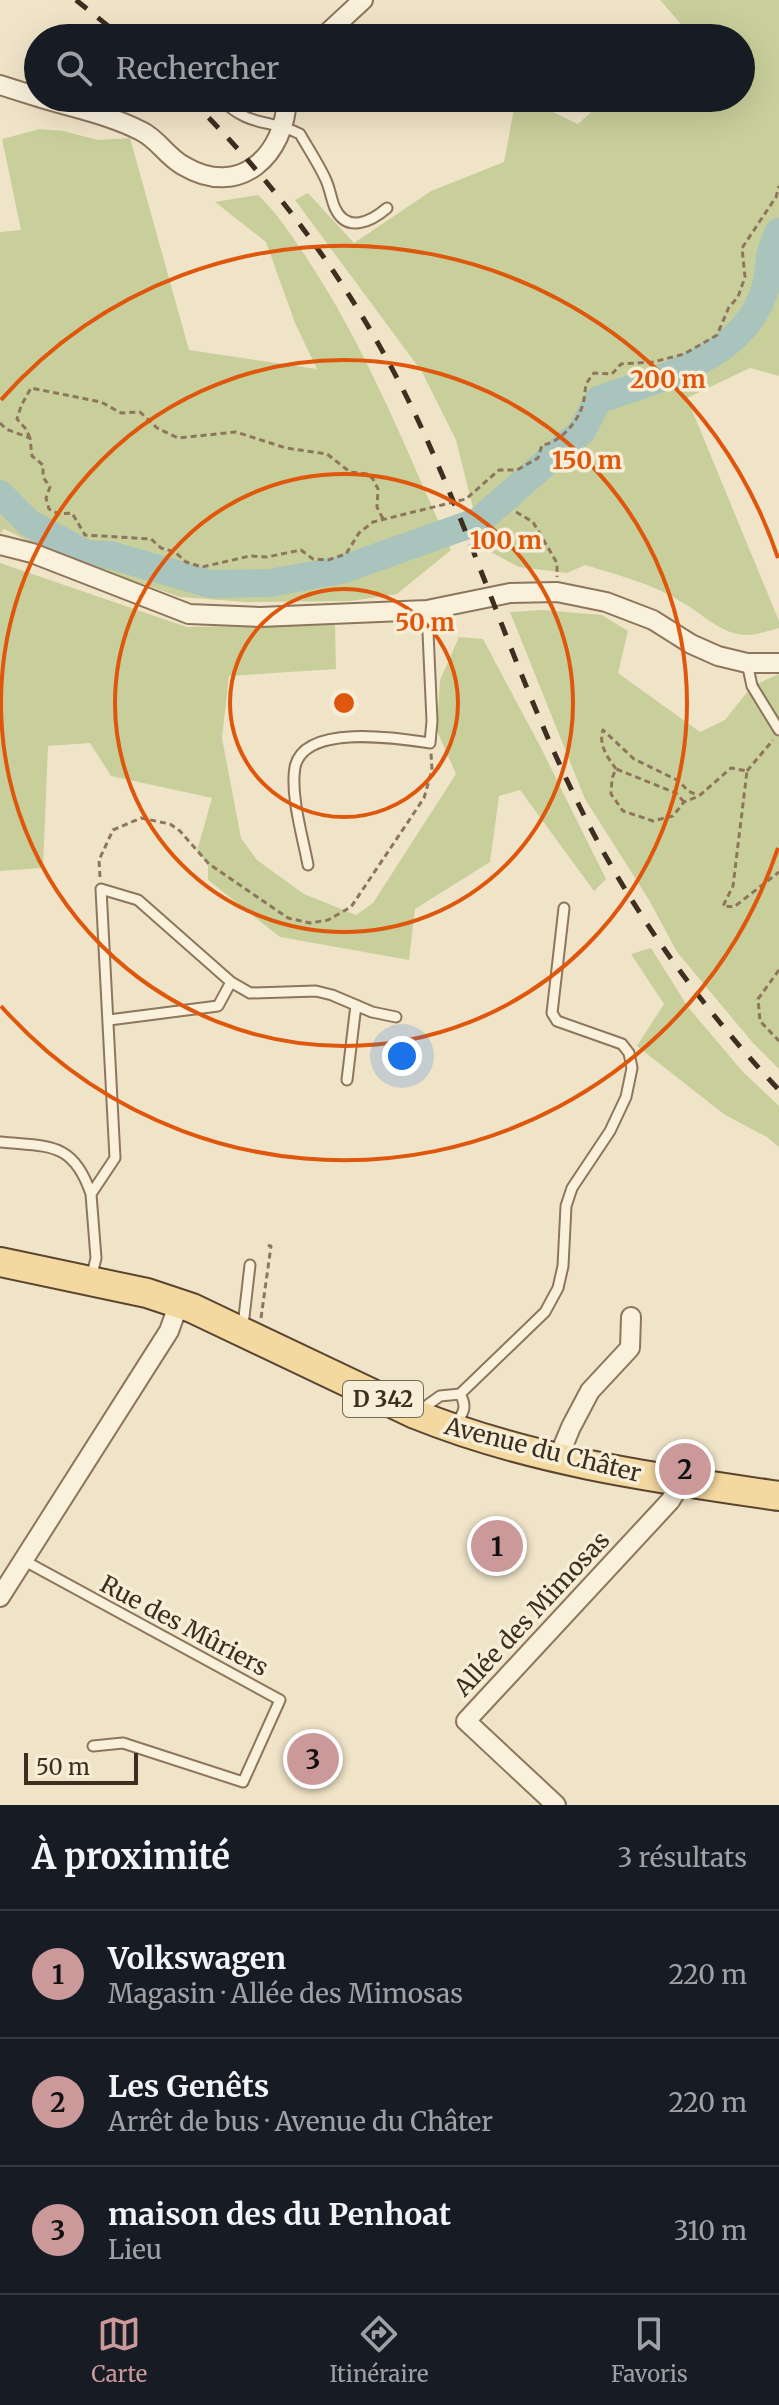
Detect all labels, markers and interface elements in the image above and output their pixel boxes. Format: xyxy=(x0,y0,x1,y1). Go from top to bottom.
search box xyxy=(24,24,755,112)
icon: search xyxy=(52,46,96,90)
text: Rechercher xyxy=(116,49,279,87)
text: 200 m xyxy=(630,364,706,395)
text: 150 m xyxy=(552,445,622,476)
text: 100 m xyxy=(470,525,542,556)
text: 50 m xyxy=(395,607,455,638)
centre of rings xyxy=(330,689,358,717)
your location xyxy=(382,1036,422,1076)
road number: D 342 xyxy=(343,1381,423,1417)
street label: Avenue du Châter xyxy=(441,1410,645,1489)
pin: 2 xyxy=(659,1439,711,1499)
pin: 1 xyxy=(471,1516,523,1576)
street label: Allée des Mimosas xyxy=(447,1525,616,1703)
street label: Rue des Mûriers xyxy=(95,1568,274,1683)
pin: 3 xyxy=(287,1729,339,1789)
scale bar xyxy=(24,1749,138,1785)
text: 50 m xyxy=(36,1753,90,1781)
text: À proximité xyxy=(32,1836,230,1878)
text: 3 résultats xyxy=(617,1841,747,1874)
text: Volkswagen xyxy=(108,1939,286,1977)
text: 1 xyxy=(52,1958,64,1991)
text: 220 m xyxy=(668,1958,747,1991)
text: Magasin · Allée des Mimosas xyxy=(108,1977,463,2010)
text: Les Genêts xyxy=(108,2067,269,2105)
text: 2 xyxy=(50,2086,66,2119)
text: 220 m xyxy=(668,2086,747,2119)
text: Arrêt de bus · Avenue du Châter xyxy=(108,2105,493,2138)
text: maison des du Penhoat xyxy=(108,2195,451,2233)
text: 3 xyxy=(51,2214,65,2247)
text: 310 m xyxy=(674,2214,747,2247)
text: Lieu xyxy=(108,2233,162,2266)
tab: Carte xyxy=(91,2312,147,2388)
tab: Itinéraire xyxy=(330,2312,428,2388)
tab: Favoris xyxy=(611,2312,688,2388)

